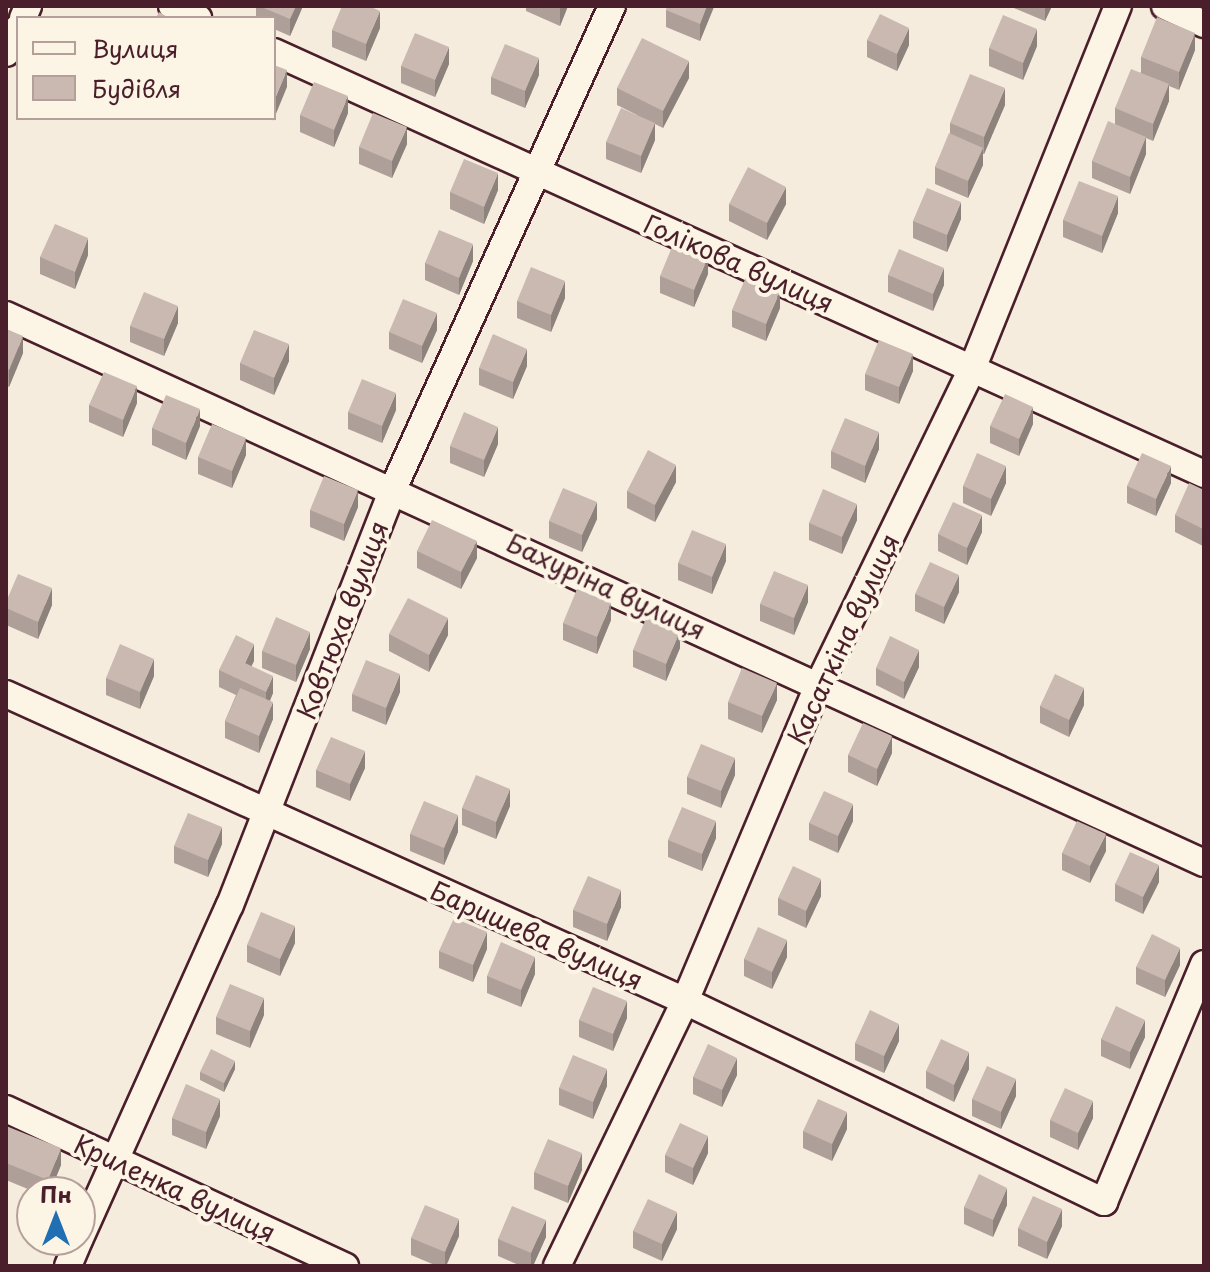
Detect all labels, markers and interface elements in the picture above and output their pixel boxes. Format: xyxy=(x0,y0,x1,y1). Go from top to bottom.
legend xyxy=(16,16,276,120)
text: Вулиця xyxy=(92,30,178,66)
text: Будівля xyxy=(92,70,181,106)
street label: Голікова вулиця xyxy=(639,207,839,319)
street label: Ковтюха вулиця xyxy=(290,516,394,724)
street label: Бахуріна вулиця xyxy=(501,526,711,646)
street label: Касаткіна вулиця xyxy=(780,528,906,750)
street label: Баришева вулиця xyxy=(425,874,649,996)
street label: Криленка вулиця xyxy=(69,1127,281,1249)
north arrow xyxy=(16,1176,96,1256)
text: Пн xyxy=(40,1177,72,1210)

